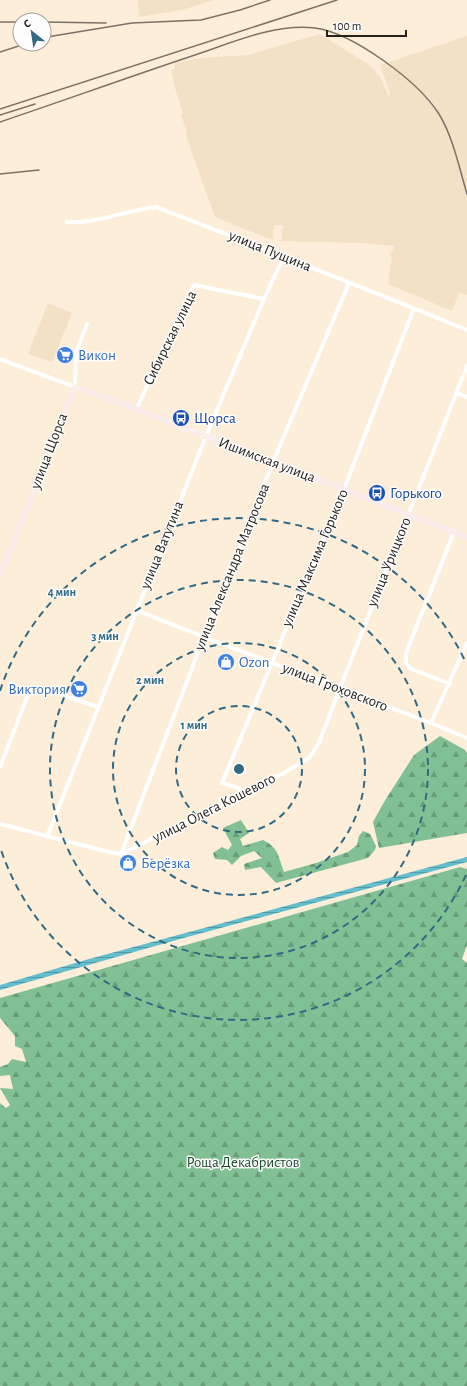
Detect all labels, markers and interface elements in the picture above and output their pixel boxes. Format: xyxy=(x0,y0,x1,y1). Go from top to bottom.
north arrow xyxy=(12,12,52,52)
scale bar xyxy=(327,12,406,38)
text: С xyxy=(22,17,33,30)
text: 100 m xyxy=(333,20,361,32)
street label: улица Пущина xyxy=(226,227,314,274)
street label: Сибирская улица xyxy=(141,288,199,388)
supermarket icon: Викон xyxy=(55,345,75,365)
place label: Викон xyxy=(78,348,116,363)
bus stop icon: Щорса xyxy=(171,408,191,428)
street label: улица Щорса xyxy=(27,411,70,492)
place label: Щорса xyxy=(194,411,236,426)
street label: Ишимская улица xyxy=(217,435,318,485)
street label: улица Александра Матросова xyxy=(191,481,272,654)
bus stop icon: Горького xyxy=(367,483,387,503)
place label: Горького xyxy=(390,486,442,501)
street label: улица Максима Горького xyxy=(279,487,351,630)
street label: улица Ватутина xyxy=(137,499,186,592)
street label: улица Урицкого xyxy=(364,515,414,610)
text: 4 мин xyxy=(48,586,76,598)
text: 3 мин xyxy=(91,630,119,642)
shop icon: Ozon xyxy=(216,652,236,672)
place label: Ozon xyxy=(239,655,269,670)
street label: улица Гроховского xyxy=(279,660,390,714)
text: 2 мин xyxy=(136,674,164,686)
supermarket icon: Виктория xyxy=(69,679,89,699)
place label: Виктория xyxy=(8,682,66,697)
text: 1 мин xyxy=(181,719,207,731)
centre of rings xyxy=(232,762,246,776)
street label: улица Олега Кошевого xyxy=(149,771,278,846)
shop icon: Берёзка xyxy=(118,853,138,873)
place label: Берёзка xyxy=(141,856,190,871)
park label: Роща Декабристов xyxy=(186,1155,300,1170)

